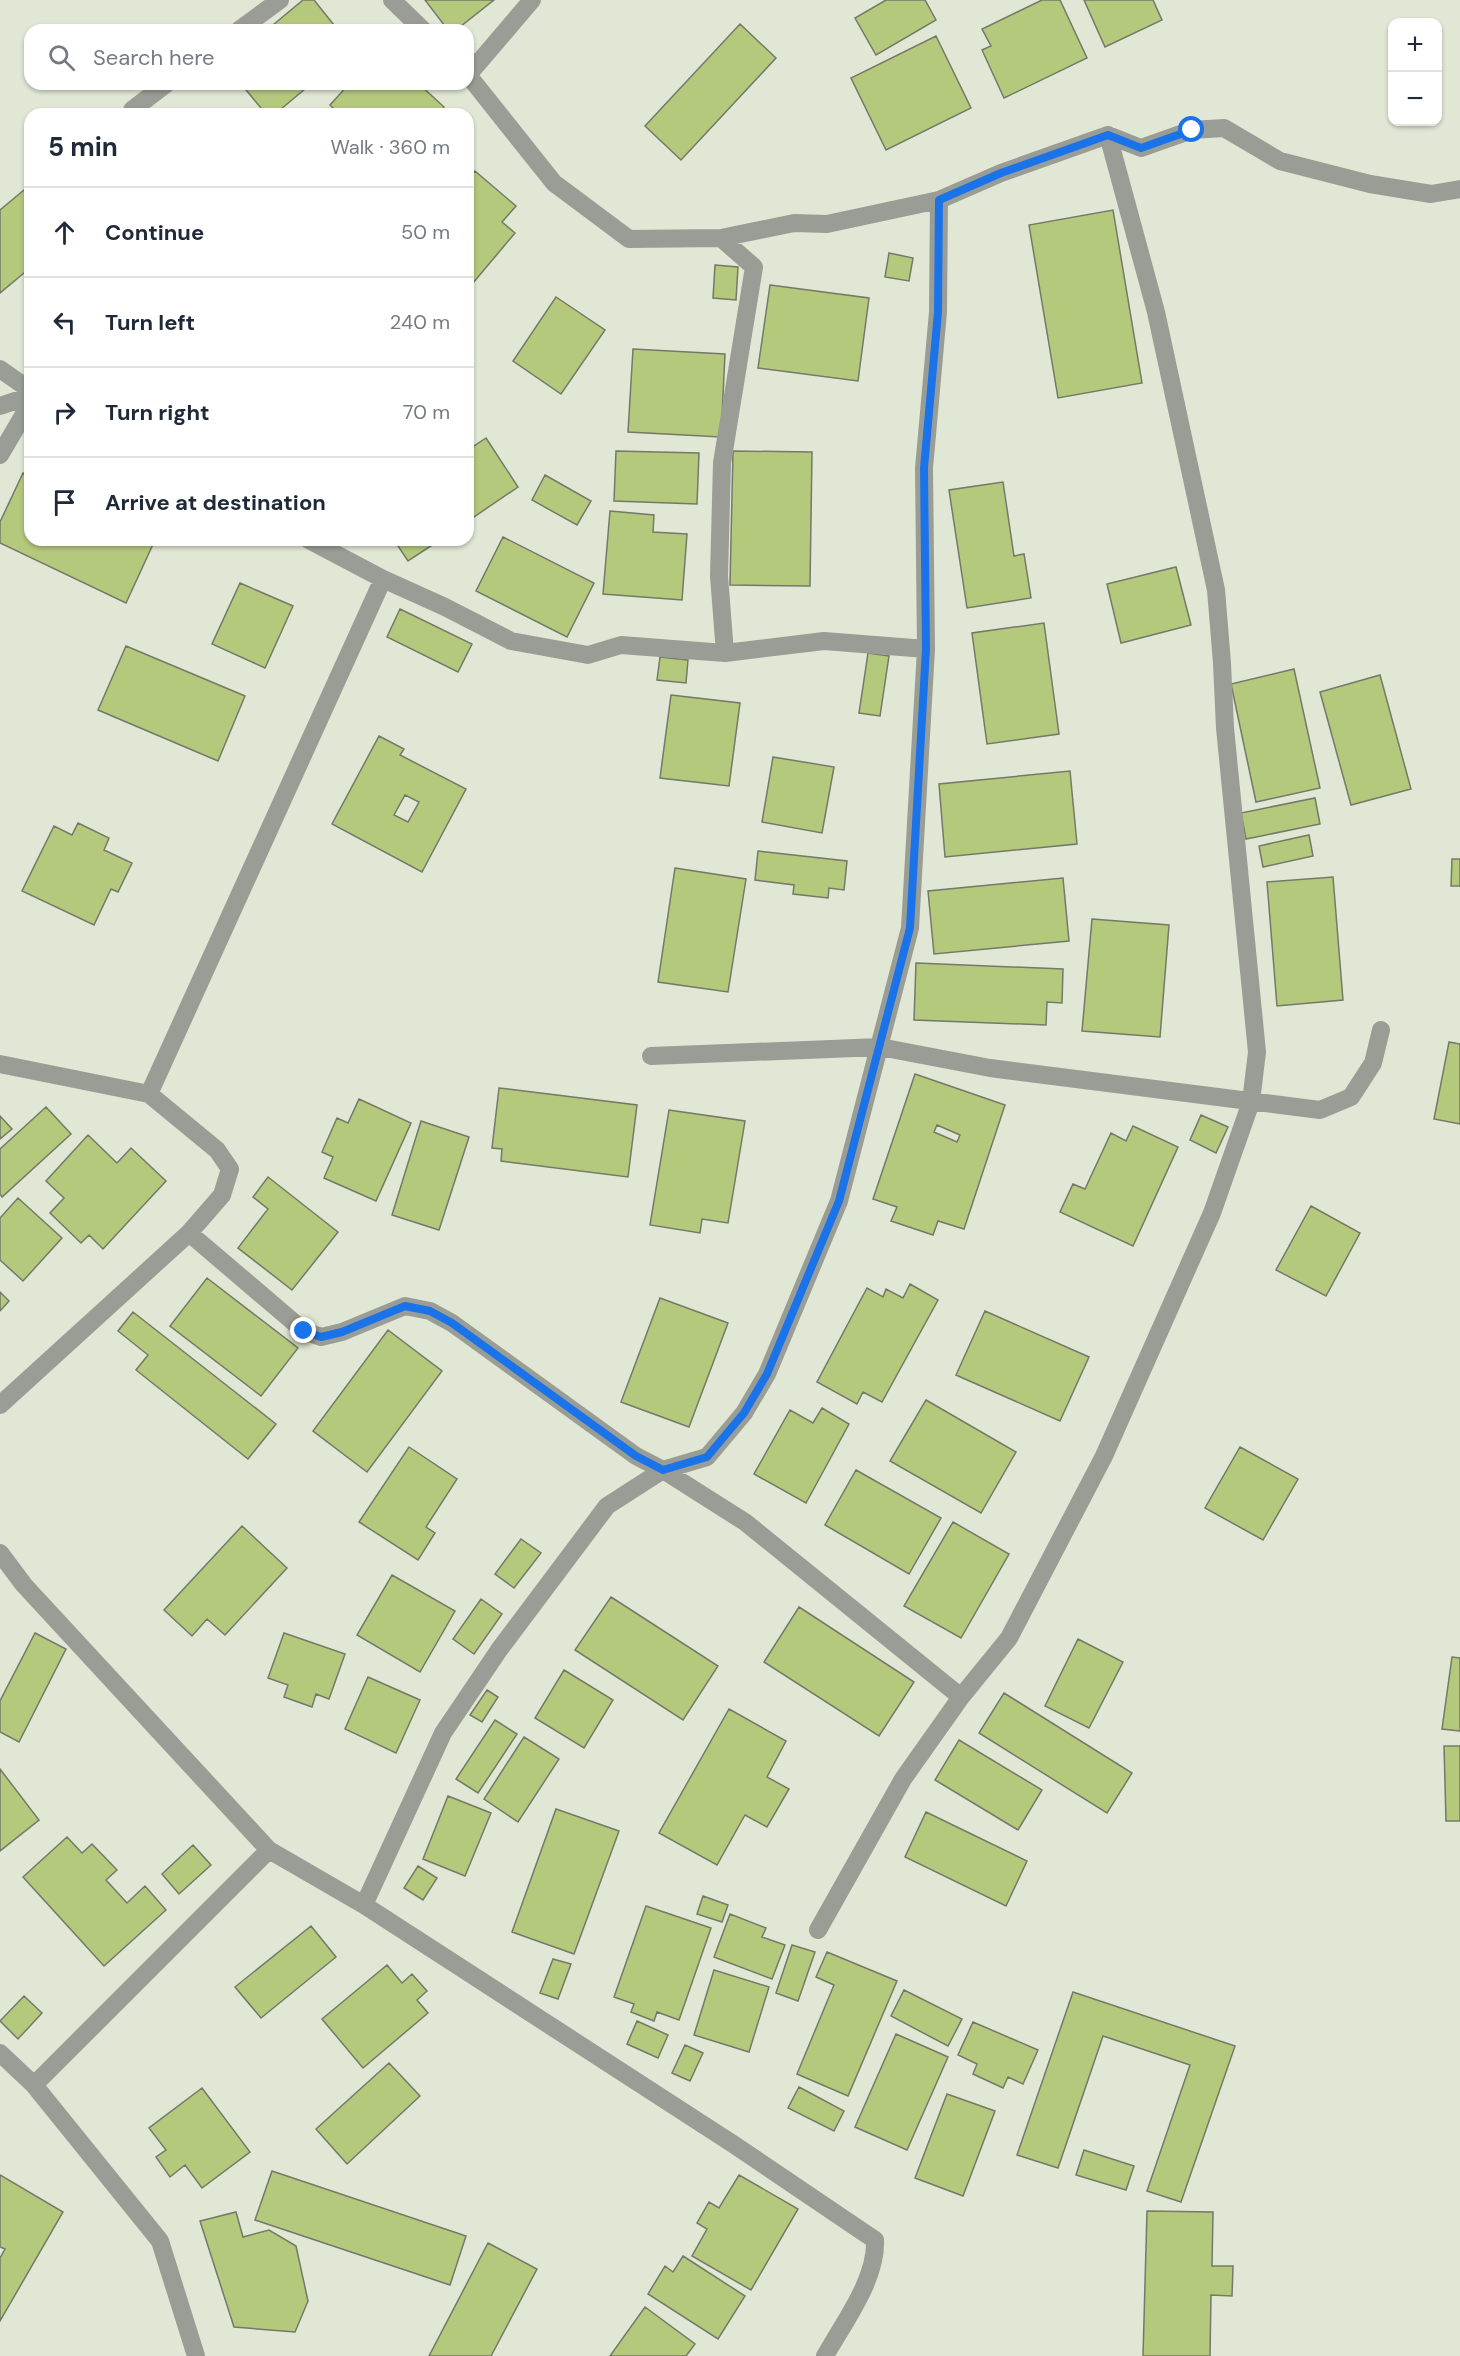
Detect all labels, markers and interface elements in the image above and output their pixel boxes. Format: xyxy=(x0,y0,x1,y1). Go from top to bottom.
map controls xyxy=(1388,18,1442,126)
button: + xyxy=(1388,18,1442,72)
search box xyxy=(24,24,474,90)
icon: search xyxy=(45,41,78,74)
text: Search here xyxy=(93,43,214,72)
button: − xyxy=(1388,72,1442,126)
route start xyxy=(1178,116,1204,142)
text: 5 min xyxy=(48,130,118,164)
text: Walk · 360 m xyxy=(330,134,450,160)
icon: ahead xyxy=(48,216,81,249)
text: Continue xyxy=(105,218,204,247)
text: 50 m xyxy=(401,219,450,245)
icon: left xyxy=(48,306,81,339)
text: Turn left xyxy=(105,308,195,337)
text: 240 m xyxy=(390,309,450,335)
icon: right xyxy=(48,396,81,429)
text: Turn right xyxy=(105,398,210,427)
text: 70 m xyxy=(403,399,450,425)
icon: arrive xyxy=(48,486,81,519)
text: Arrive at destination xyxy=(105,488,326,517)
route end xyxy=(290,1317,316,1343)

